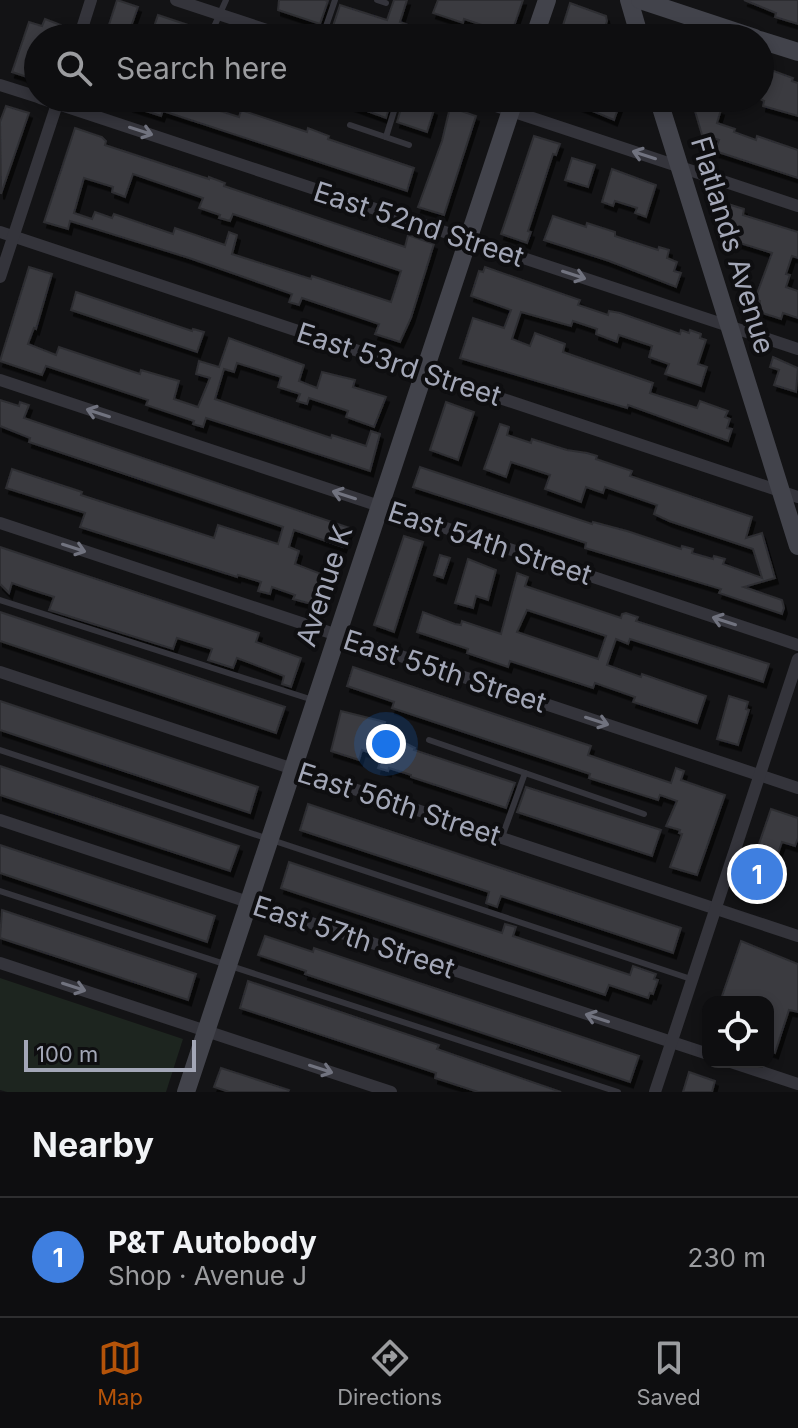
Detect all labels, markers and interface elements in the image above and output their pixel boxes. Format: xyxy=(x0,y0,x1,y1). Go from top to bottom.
search box xyxy=(24,24,774,112)
icon: search xyxy=(52,46,96,90)
text: Search here xyxy=(116,50,288,86)
one-way arrow xyxy=(128,125,153,140)
street label: Flatlands Avenue xyxy=(684,132,782,358)
one-way arrow xyxy=(632,147,658,162)
street label: East 52nd Street xyxy=(310,174,528,274)
one-way arrow xyxy=(561,269,586,283)
street label: East 53rd Street xyxy=(293,315,505,413)
one-way arrow xyxy=(85,404,110,419)
one-way arrow xyxy=(332,486,357,501)
street label: East 54th Street xyxy=(384,494,596,592)
street label: Avenue K xyxy=(289,521,360,651)
one-way arrow xyxy=(61,542,86,556)
one-way arrow xyxy=(712,612,737,627)
street label: East 55th Street xyxy=(339,622,551,720)
one-way arrow xyxy=(585,715,610,730)
your location xyxy=(366,724,406,764)
street label: East 56th Street xyxy=(293,755,505,853)
pin: 1 xyxy=(731,844,783,904)
street label: East 57th Street xyxy=(249,888,459,986)
one-way arrow xyxy=(61,981,86,996)
map controls xyxy=(702,996,774,1068)
button: locate xyxy=(702,996,774,1068)
one-way arrow xyxy=(585,1009,610,1024)
scale bar xyxy=(24,1036,196,1072)
text: 100 m xyxy=(36,1041,98,1067)
one-way arrow xyxy=(308,1062,333,1077)
text: Nearby xyxy=(32,1124,154,1165)
text: P&T Autobody xyxy=(108,1224,317,1260)
text: 1 xyxy=(52,1242,64,1273)
text: 230 m xyxy=(688,1242,766,1273)
text: Shop · Avenue J xyxy=(108,1260,307,1291)
tab: Map xyxy=(97,1336,143,1410)
tab: Directions xyxy=(337,1336,442,1410)
tab: Saved xyxy=(636,1336,701,1410)

